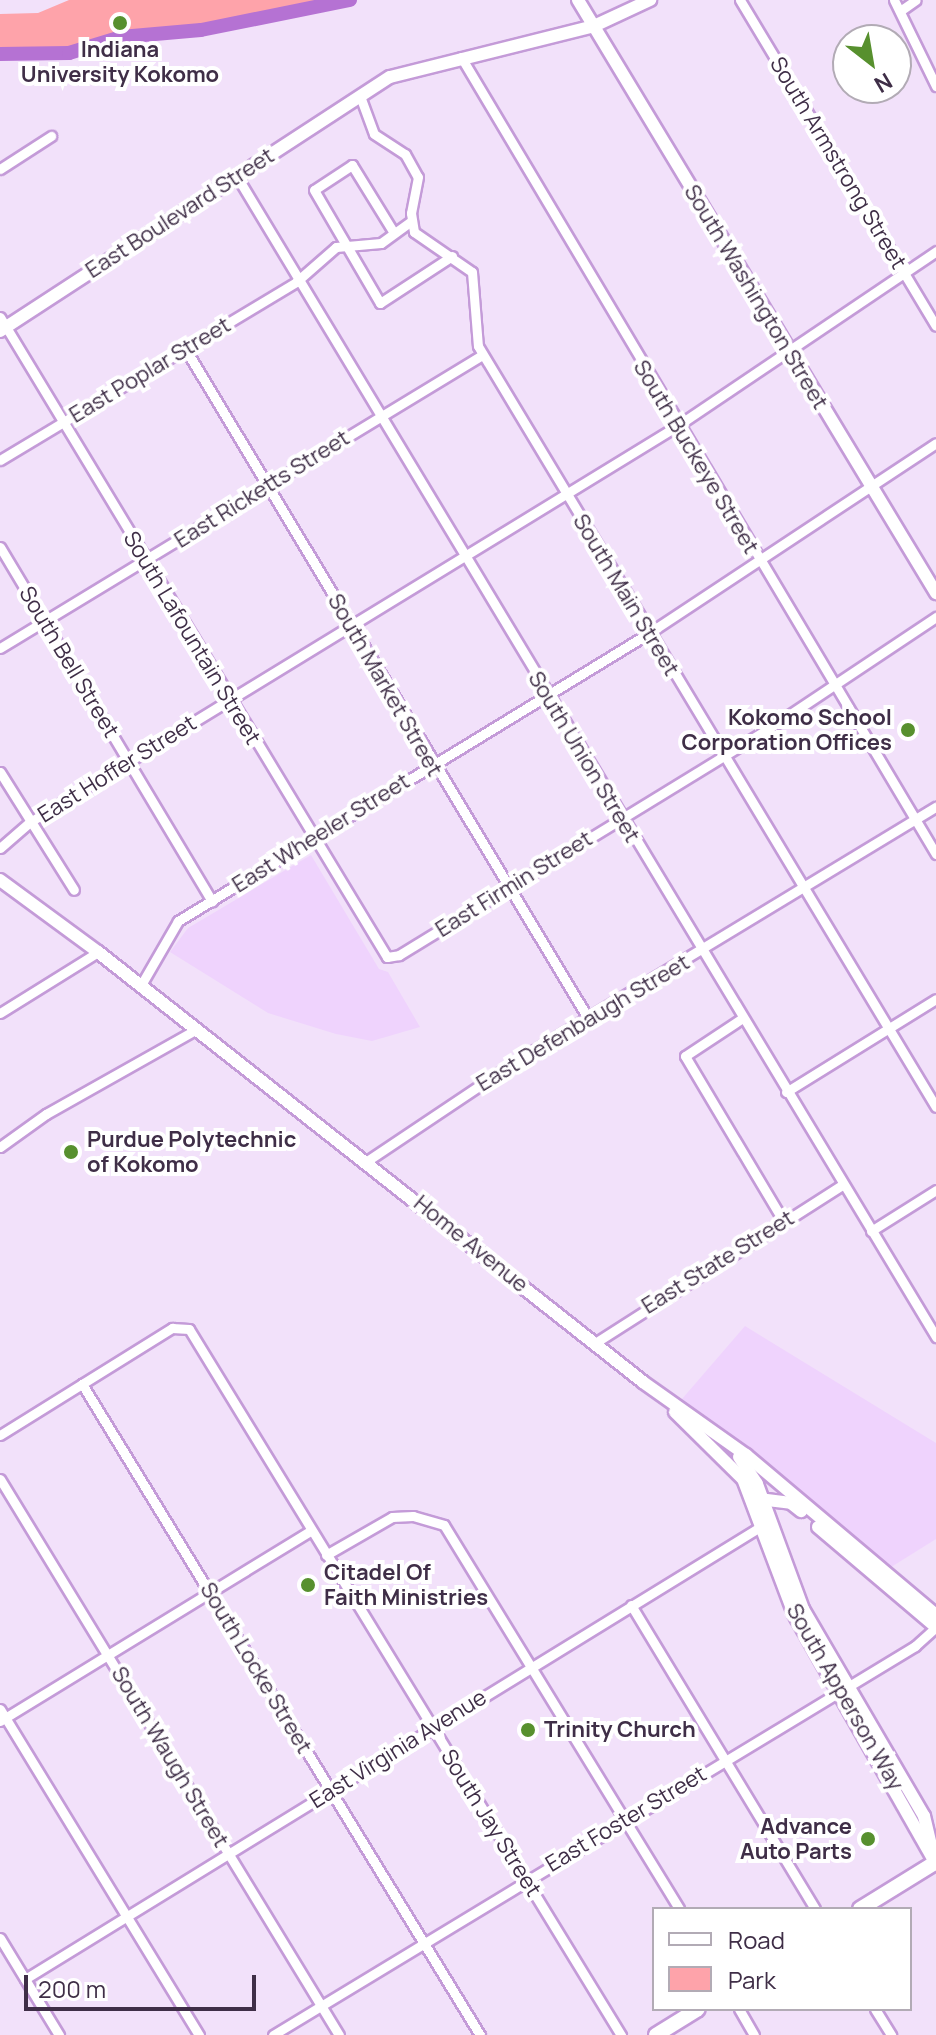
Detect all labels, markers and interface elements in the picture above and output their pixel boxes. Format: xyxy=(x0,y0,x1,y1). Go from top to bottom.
marker: Indiana University Kokomo xyxy=(111,14,129,32)
north arrow xyxy=(832,24,912,104)
place label: Indiana University Kokomo xyxy=(21,36,219,88)
street label: South Armstrong Street xyxy=(764,52,912,274)
text: N xyxy=(869,66,898,100)
street label: East Boulevard Street xyxy=(81,142,279,284)
street label: South Washington Street xyxy=(678,180,834,414)
street label: East Poplar Street xyxy=(65,312,235,428)
street label: South Buckeye Street xyxy=(628,355,764,559)
street label: East Ricketts Street xyxy=(170,425,354,553)
street label: South Main Street xyxy=(567,509,685,681)
street label: South Lafountain Street xyxy=(118,527,266,749)
street label: South Bell Street xyxy=(14,582,124,742)
street label: South Market Street xyxy=(322,589,448,781)
street label: South Union Street xyxy=(523,667,645,847)
place label: Kokomo School Corporation Offices xyxy=(681,704,892,756)
street label: East Hoffer Street xyxy=(33,710,201,828)
marker: Kokomo School Corporation Offices xyxy=(899,721,917,739)
street label: East Wheeler Street xyxy=(228,768,414,898)
street label: East Firmin Street xyxy=(431,825,597,943)
street label: East Defenbaugh Street xyxy=(472,949,694,1097)
place label: Purdue Polytechnic of Kokomo xyxy=(87,1126,296,1178)
marker: Purdue Polytechnic of Kokomo xyxy=(62,1143,80,1161)
street label: Home Avenue xyxy=(409,1190,533,1298)
street label: East State Street xyxy=(637,1205,799,1319)
place label: Citadel Of Faith Ministries xyxy=(324,1559,488,1610)
marker: Citadel Of Faith Ministries xyxy=(299,1576,317,1594)
street label: South Locke Street xyxy=(194,1578,318,1758)
street label: South Apperson Way xyxy=(781,1599,909,1795)
street label: South Waugh Street xyxy=(106,1662,234,1852)
street label: East Virginia Avenue xyxy=(305,1684,491,1814)
place label: Trinity Church xyxy=(544,1717,696,1743)
marker: Trinity Church xyxy=(519,1721,537,1739)
street label: South Jay Street xyxy=(435,1745,547,1901)
street label: East Foster Street xyxy=(541,1761,711,1877)
place label: Advance Auto Parts xyxy=(740,1813,852,1864)
marker: Advance Auto Parts xyxy=(859,1830,877,1848)
legend xyxy=(652,1907,912,2011)
text: Road xyxy=(728,1923,785,1956)
scale bar xyxy=(28,1959,260,2009)
text: Park xyxy=(728,1963,776,1996)
text: 200 m xyxy=(38,1972,106,2005)

